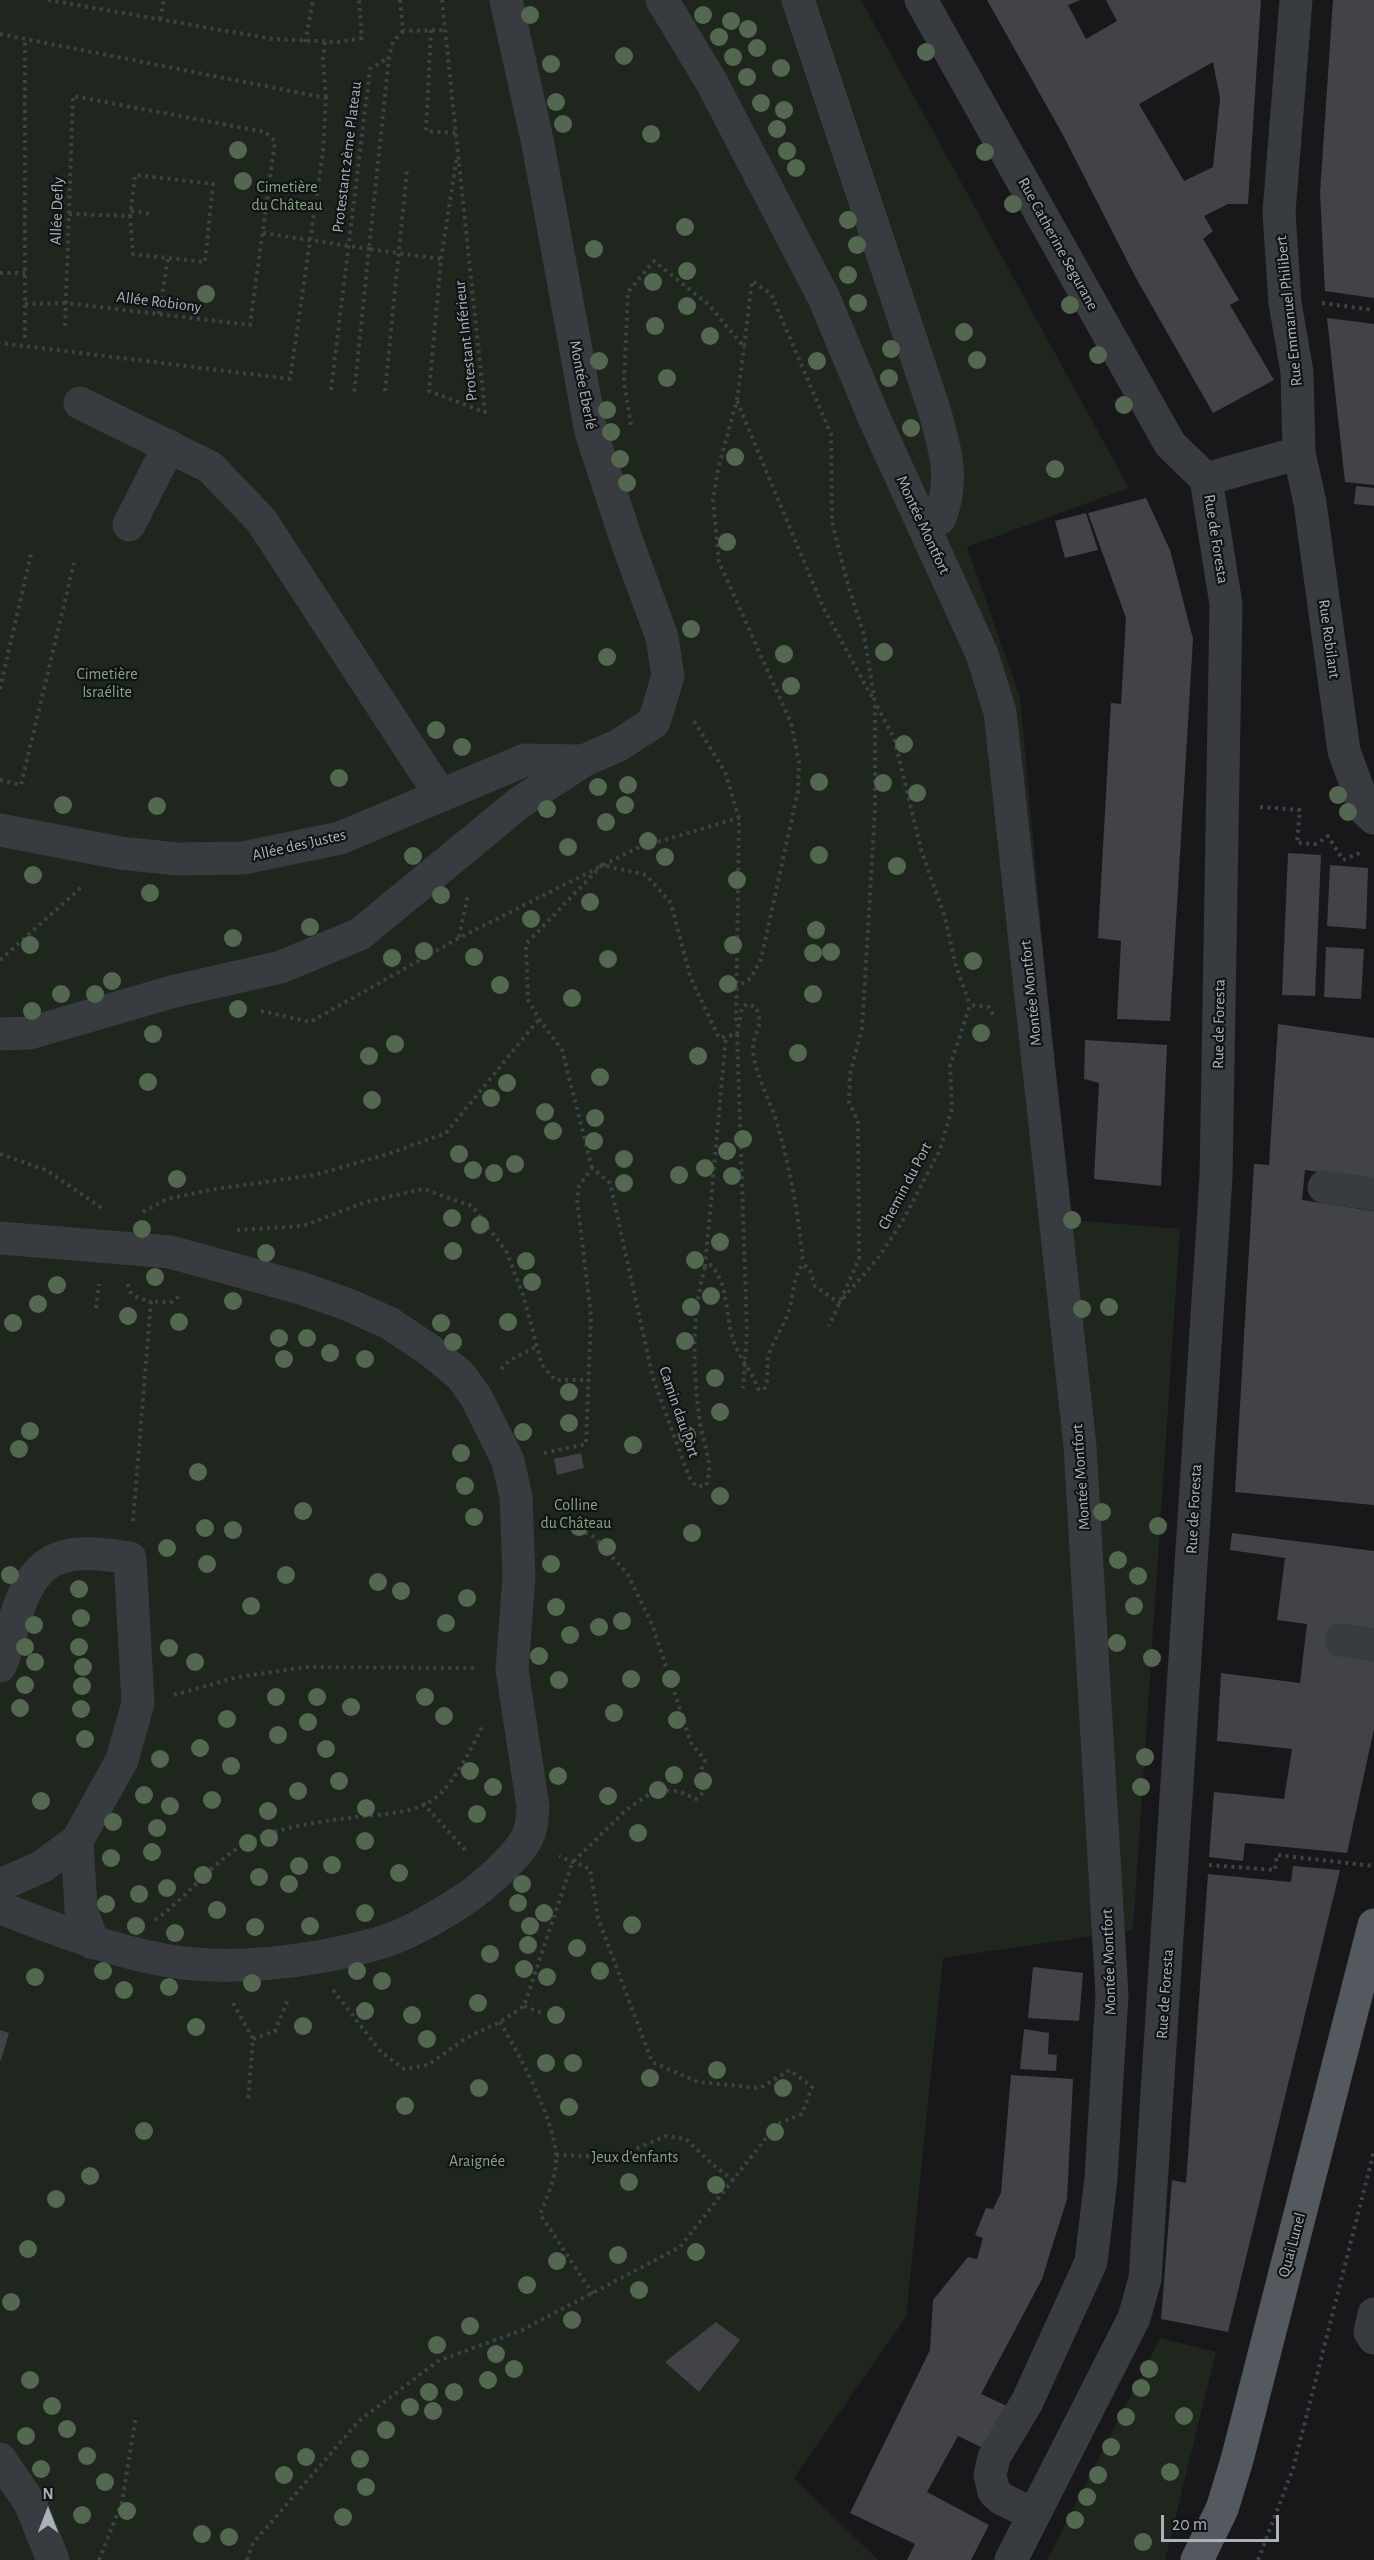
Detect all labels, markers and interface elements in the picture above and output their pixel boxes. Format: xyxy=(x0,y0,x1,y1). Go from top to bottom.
street label: Protestant 2ème Plateau xyxy=(328,80,366,234)
street label: Rue Catherine Segurane xyxy=(1014,174,1102,314)
street label: Allée Defly xyxy=(46,177,68,245)
park label: Cimetière du Château xyxy=(252,177,322,215)
street label: Rue Emmanuel Philibert xyxy=(1272,235,1306,387)
street label: Protestant Inférieur xyxy=(450,280,482,402)
street label: Allée Robiony xyxy=(116,287,202,317)
street label: Montée Eberlé xyxy=(565,339,601,431)
street label: Montée Montfort xyxy=(892,473,954,577)
street label: Rue de Foresta xyxy=(1199,493,1233,585)
street label: Rue Robilant xyxy=(1314,598,1344,680)
park label: Cimetière Israélite xyxy=(76,664,138,702)
street label: Allée des Justes xyxy=(250,825,348,865)
street label: Montée Montfort xyxy=(1016,939,1046,1047)
street label: Rue de Foresta xyxy=(1209,979,1229,1069)
street label: Chemin du Port xyxy=(874,1139,936,1233)
street label: Camin dau Pòrt xyxy=(654,1364,704,1460)
street label: Montée Montfort xyxy=(1068,1423,1094,1531)
street label: Rue de Foresta xyxy=(1182,1464,1206,1554)
park label: Colline du Château xyxy=(541,1495,611,1533)
street label: Montée Montfort xyxy=(1098,1908,1120,2016)
street label: Rue de Foresta xyxy=(1152,1948,1178,2040)
park label: Jeux d'enfants xyxy=(592,2147,678,2167)
park label: Araignée xyxy=(449,2151,505,2171)
street label: Quai Lunel xyxy=(1274,2210,1310,2280)
north arrow xyxy=(18,2482,78,2542)
text: N xyxy=(42,2486,54,2502)
scale bar xyxy=(1164,2503,1282,2541)
text: 20 m xyxy=(1172,2516,1207,2534)

